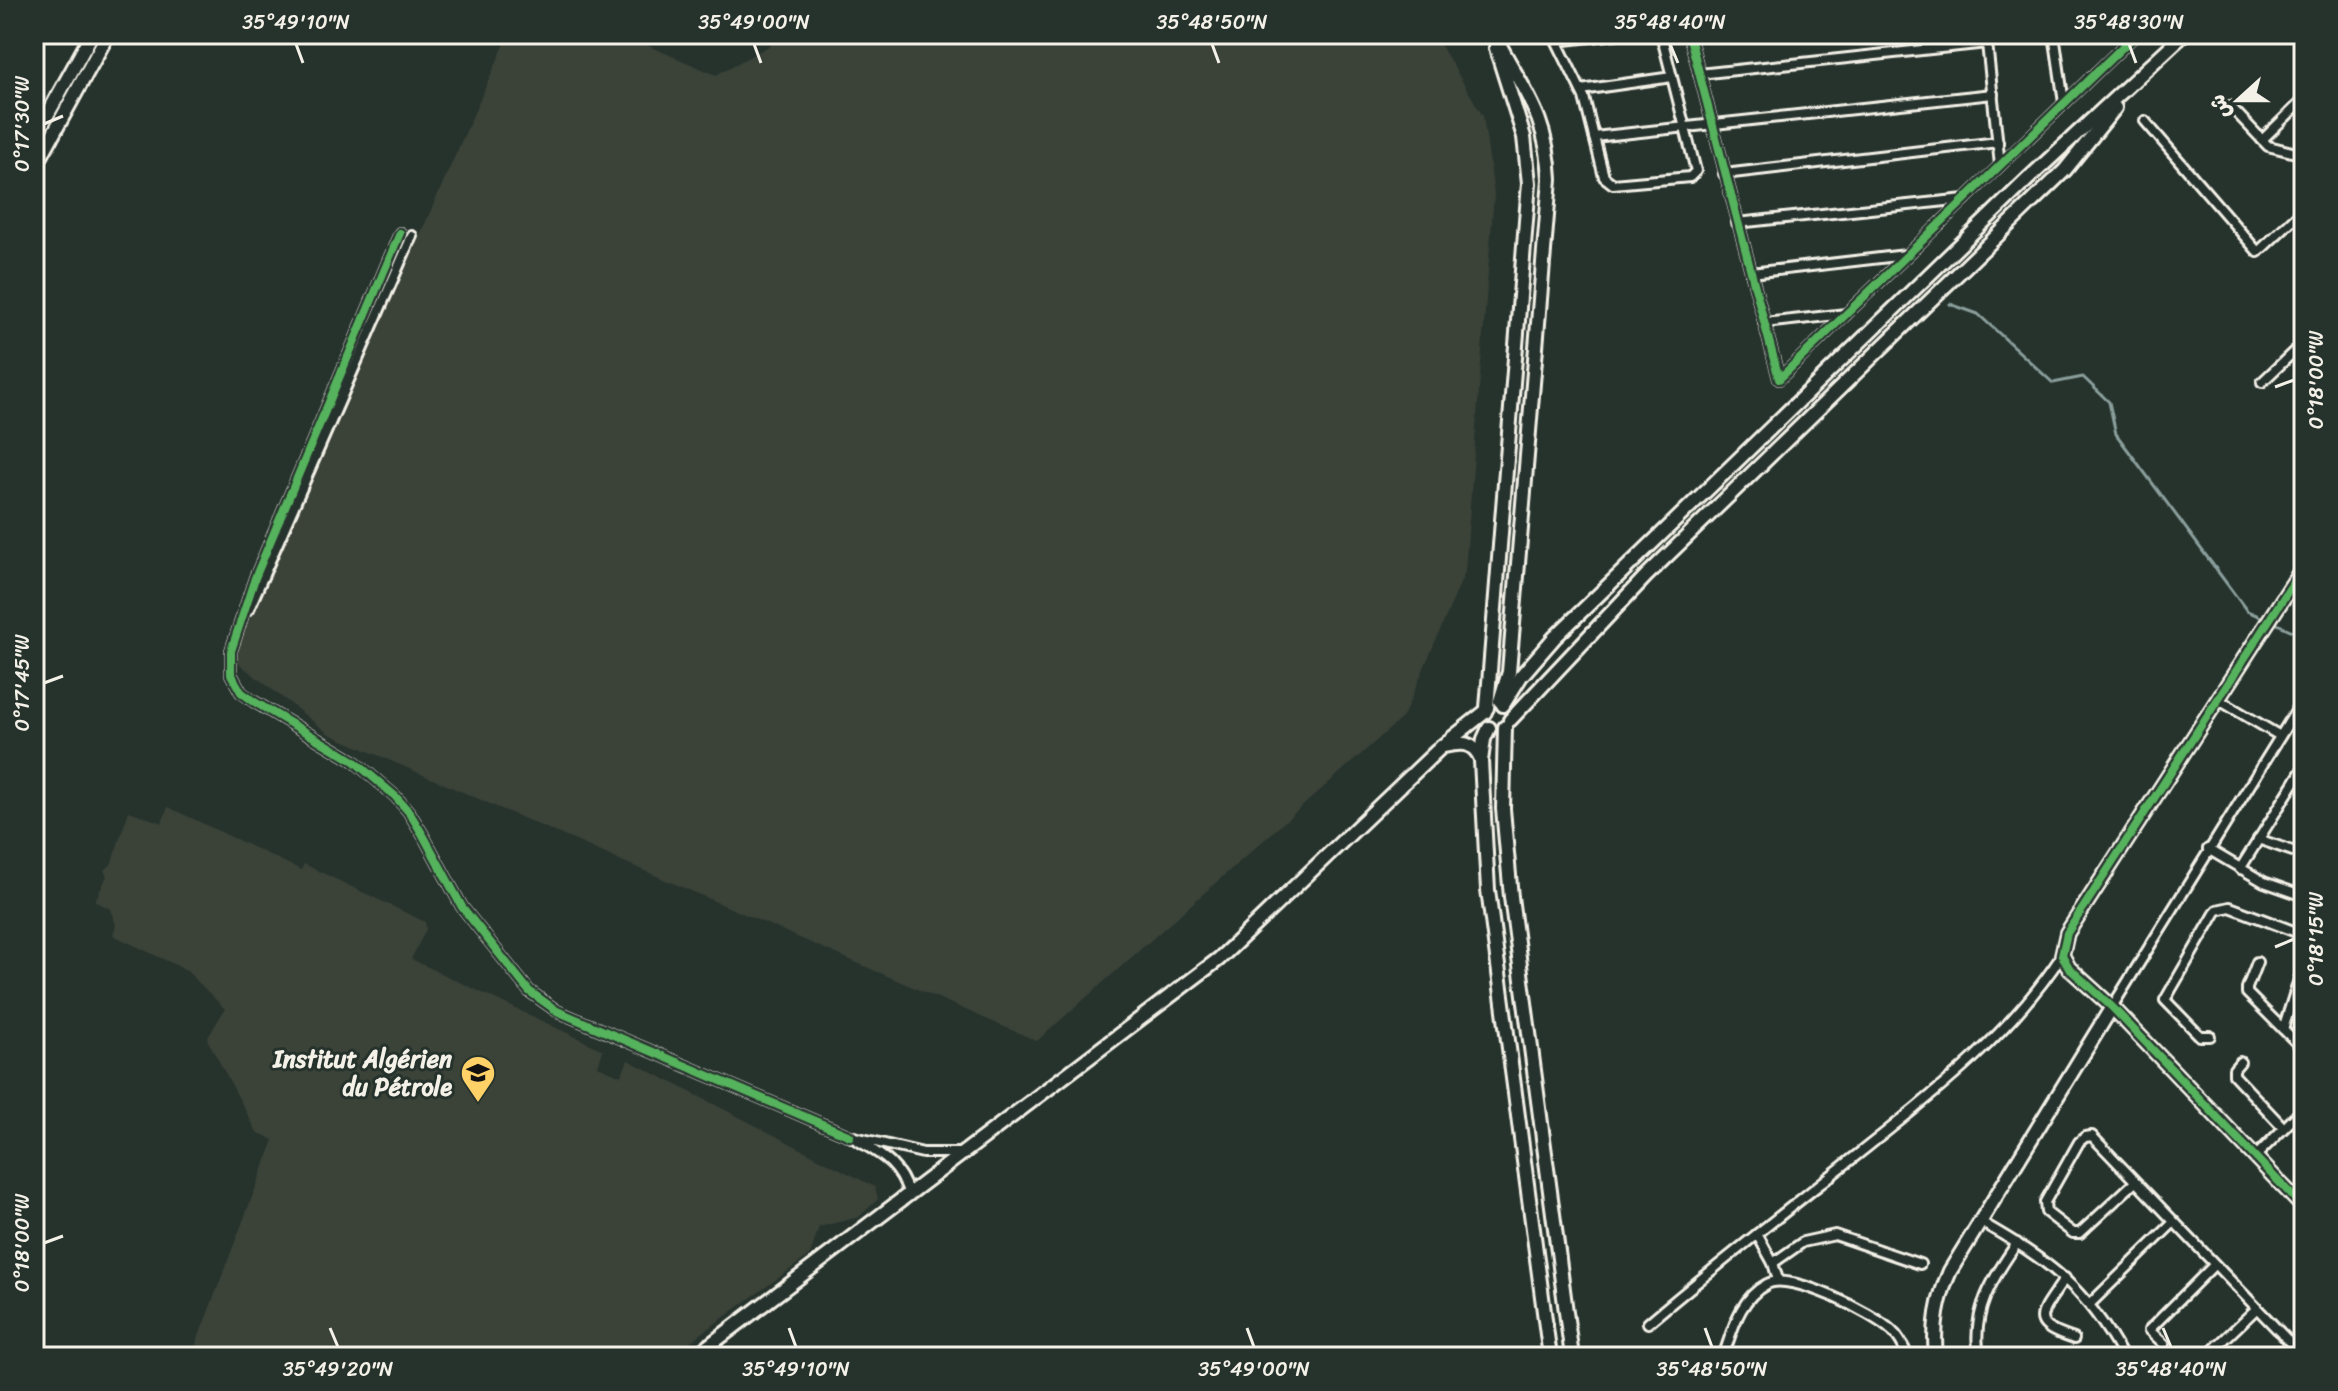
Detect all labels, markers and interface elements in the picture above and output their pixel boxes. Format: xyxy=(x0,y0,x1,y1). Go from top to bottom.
text: 35°49'10"N xyxy=(242,5,350,40)
text: 35°49'00"N xyxy=(698,5,810,40)
text: 35°48'50"N xyxy=(1157,5,1268,40)
text: 35°48'40"N xyxy=(1614,5,1726,40)
text: 35°48'30"N xyxy=(2074,5,2184,40)
north arrow xyxy=(2198,60,2278,140)
text: 0°17'30"W xyxy=(5,75,40,172)
text: ش xyxy=(2197,89,2242,125)
text: 0°18'00"W xyxy=(2299,330,2334,429)
text: 0°17'45"W xyxy=(5,634,40,732)
text: 0°18'15"W xyxy=(2299,892,2334,986)
place label: Institut Algérien du Pétrole xyxy=(271,1038,452,1108)
school or university icon: Institut Algérien du Pétrole xyxy=(459,1054,497,1104)
text: 0°18'00"W xyxy=(5,1193,40,1292)
text: 35°49'20"N xyxy=(283,1352,393,1387)
text: 35°49'10"N xyxy=(742,1352,850,1387)
text: 35°49'00"N xyxy=(1198,1352,1310,1387)
text: 35°48'50"N xyxy=(1657,1352,1768,1387)
text: 35°48'40"N xyxy=(2115,1352,2227,1387)

